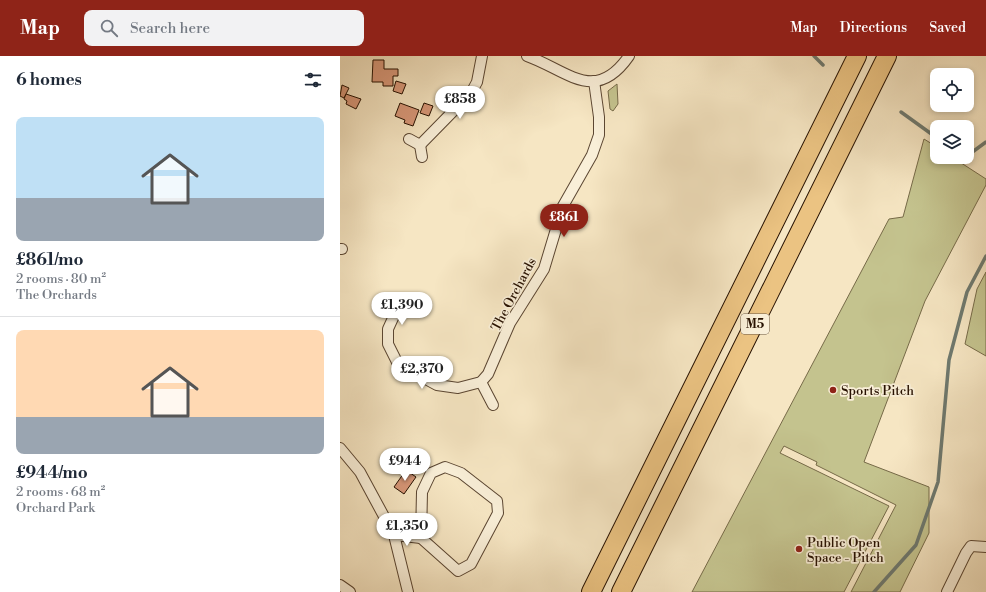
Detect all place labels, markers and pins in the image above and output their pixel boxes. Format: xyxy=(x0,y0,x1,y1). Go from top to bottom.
pin: £858 xyxy=(436,86,484,120)
pin: £861 xyxy=(540,204,588,238)
pin: £1,390 xyxy=(369,292,435,326)
pin: £2,370 xyxy=(389,356,455,390)
place label: Sports Pitch xyxy=(841,383,914,399)
marker: Sports Pitch xyxy=(828,385,838,395)
pin: £944 xyxy=(381,448,429,482)
pin: £1,350 xyxy=(374,513,440,547)
place label: Public Open Space - Pitch xyxy=(807,535,884,566)
marker: Public Open Space - Pitch xyxy=(794,544,804,554)

